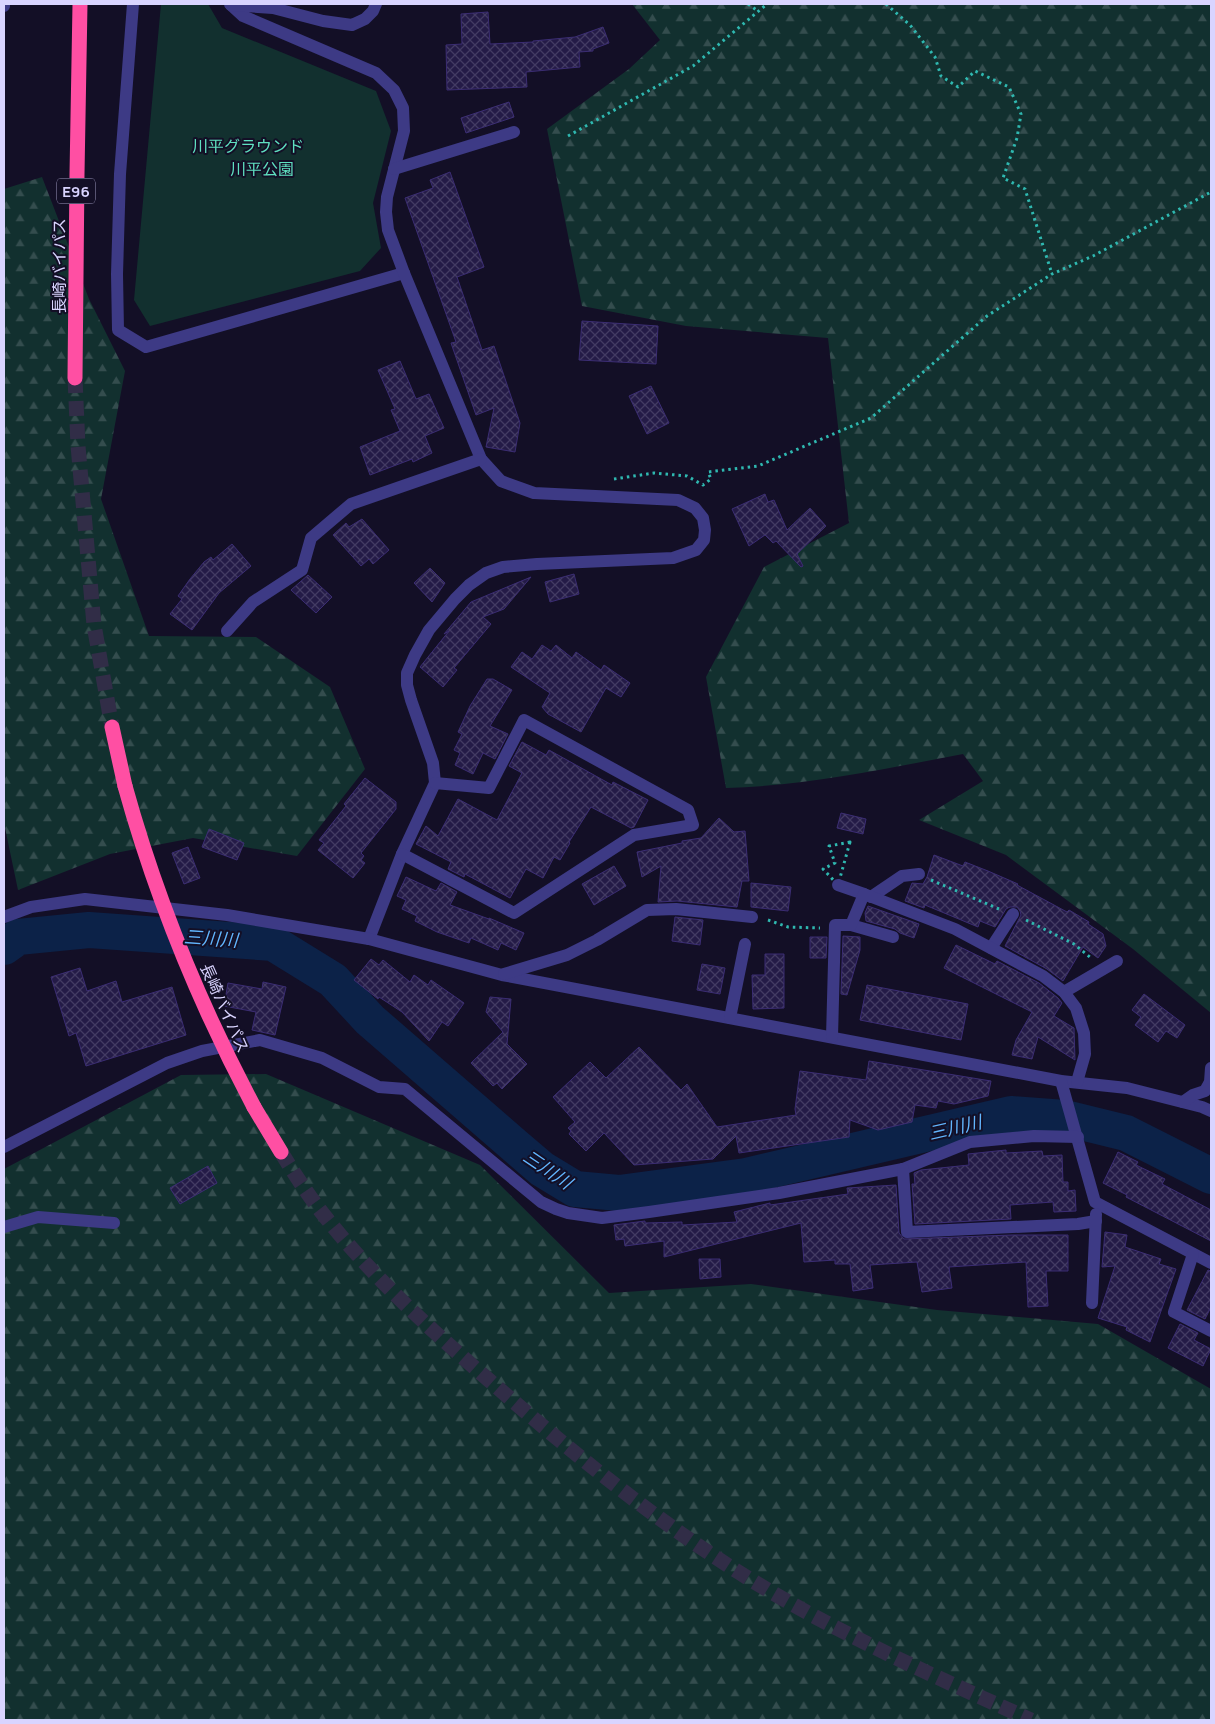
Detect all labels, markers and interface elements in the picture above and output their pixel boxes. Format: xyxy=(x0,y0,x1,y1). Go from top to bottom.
park label: 川平グラウンド xyxy=(192,135,304,157)
park label: 川平公園 xyxy=(230,158,294,180)
road number: E96 xyxy=(57,178,95,204)
street label: 長崎バイパス xyxy=(48,218,70,314)
water label: 三川川 xyxy=(183,924,241,952)
street label: 長崎バイパス xyxy=(195,960,255,1056)
water label: 三川川 xyxy=(926,1109,986,1145)
water label: 三川川 xyxy=(519,1144,579,1195)

